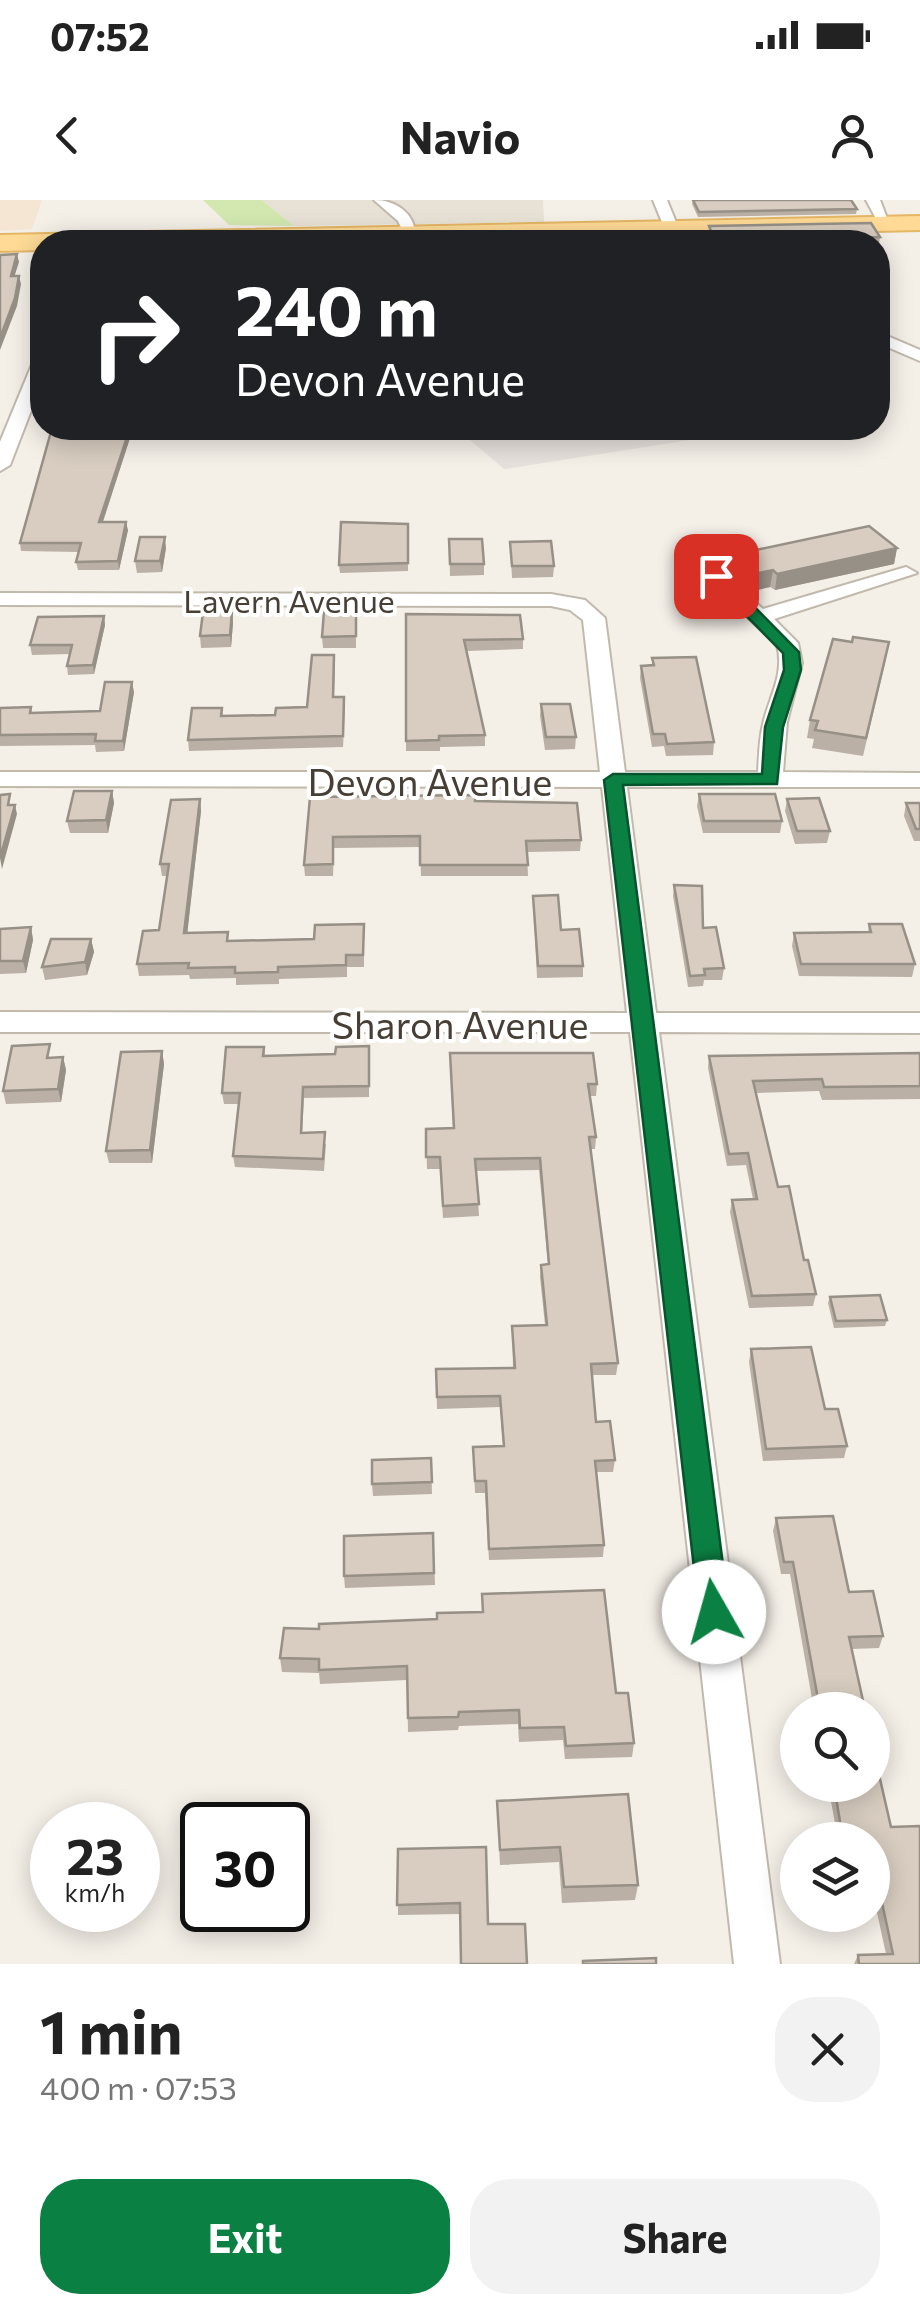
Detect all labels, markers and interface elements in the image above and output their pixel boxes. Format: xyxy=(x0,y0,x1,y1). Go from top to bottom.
text: 07:52 xyxy=(50,12,150,59)
icon: back xyxy=(40,108,95,163)
text: Navio xyxy=(400,108,520,163)
icon: person xyxy=(825,108,880,163)
text: 240 m xyxy=(235,265,438,350)
icon: right xyxy=(70,270,200,400)
text: Devon Avenue xyxy=(235,350,525,405)
pin xyxy=(674,534,759,619)
icon: arrive xyxy=(689,549,744,604)
street label: Lavern Avenue xyxy=(183,580,395,620)
street label: Devon Avenue xyxy=(308,757,552,804)
street label: Sharon Avenue xyxy=(332,1000,588,1047)
position arrow xyxy=(662,1560,766,1664)
map controls xyxy=(780,1692,890,1932)
button: search xyxy=(780,1692,890,1802)
speed limit sign: 30 xyxy=(180,1802,310,1932)
button: layers xyxy=(780,1822,890,1932)
text: 23 xyxy=(66,1824,124,1885)
text: km/h xyxy=(65,1877,125,1907)
text: 1 min xyxy=(40,1993,182,2066)
button: close xyxy=(775,1997,880,2102)
text: 400 m · 07:53 xyxy=(40,2067,237,2107)
button: Exit xyxy=(40,2179,450,2294)
button: Share xyxy=(470,2179,880,2294)

